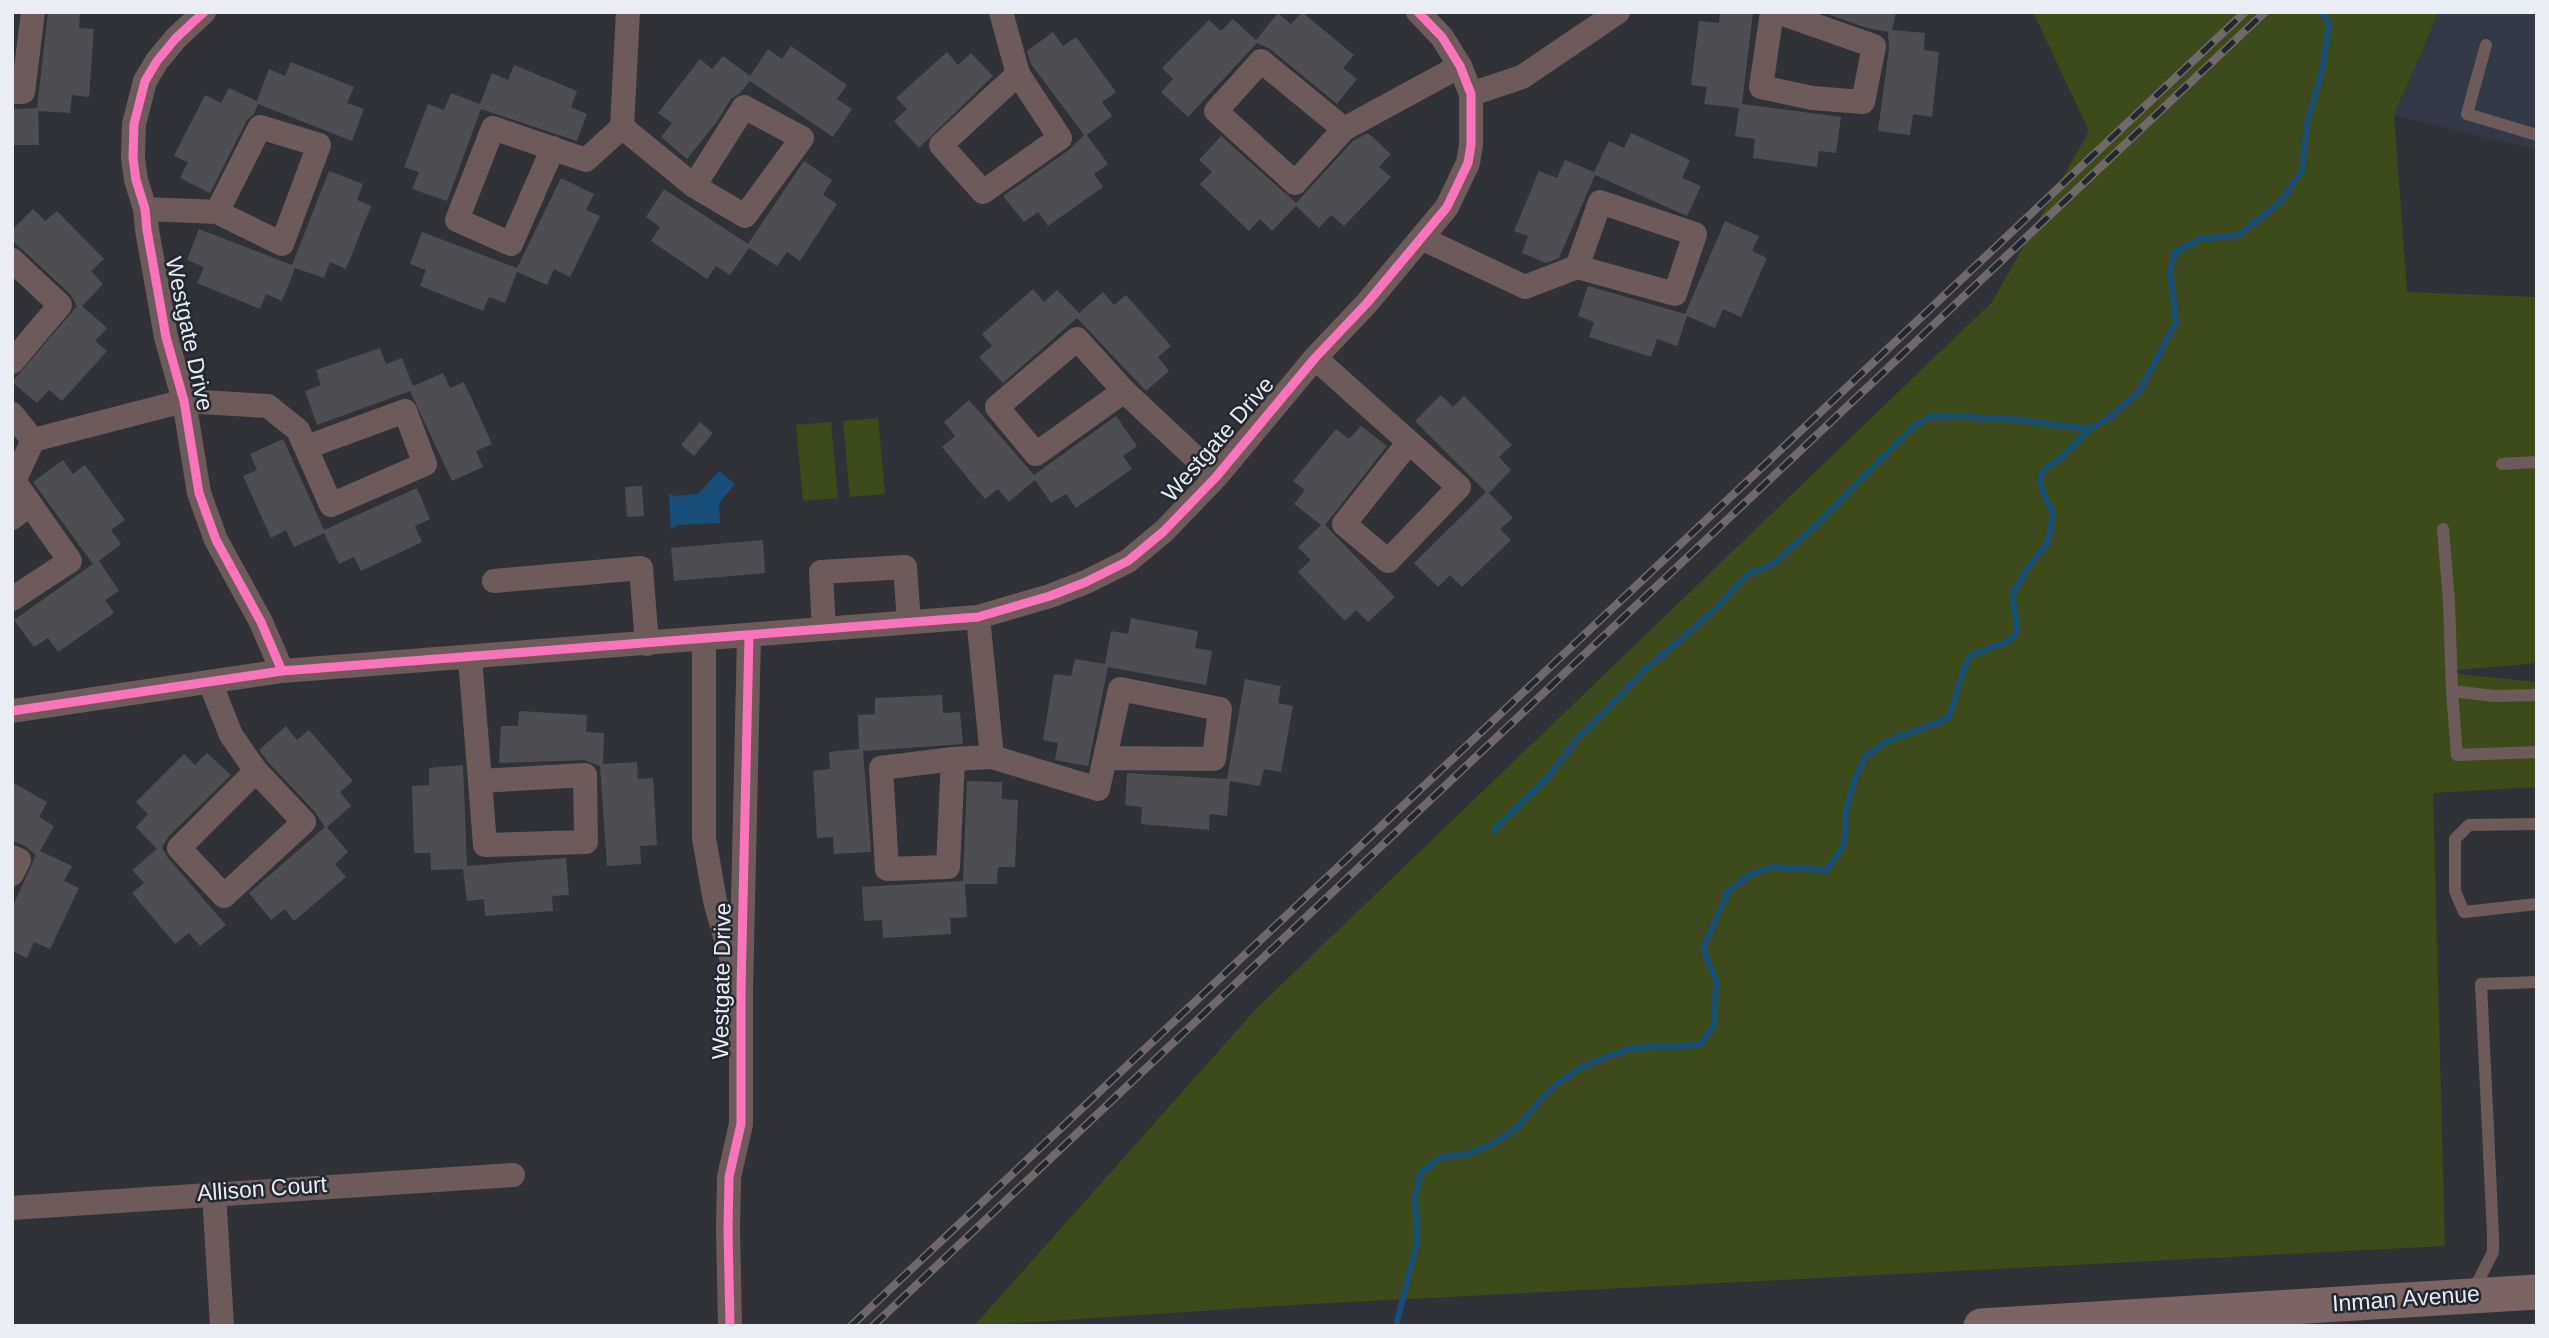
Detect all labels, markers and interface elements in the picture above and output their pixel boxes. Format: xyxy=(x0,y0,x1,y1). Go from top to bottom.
street label: Westgate Drive xyxy=(158,254,218,414)
street label: Westgate Drive xyxy=(1157,372,1281,508)
street label: Westgate Drive xyxy=(708,902,738,1060)
street label: Allison Court xyxy=(196,1172,328,1208)
street label: Inman Avenue xyxy=(2331,1281,2481,1319)

